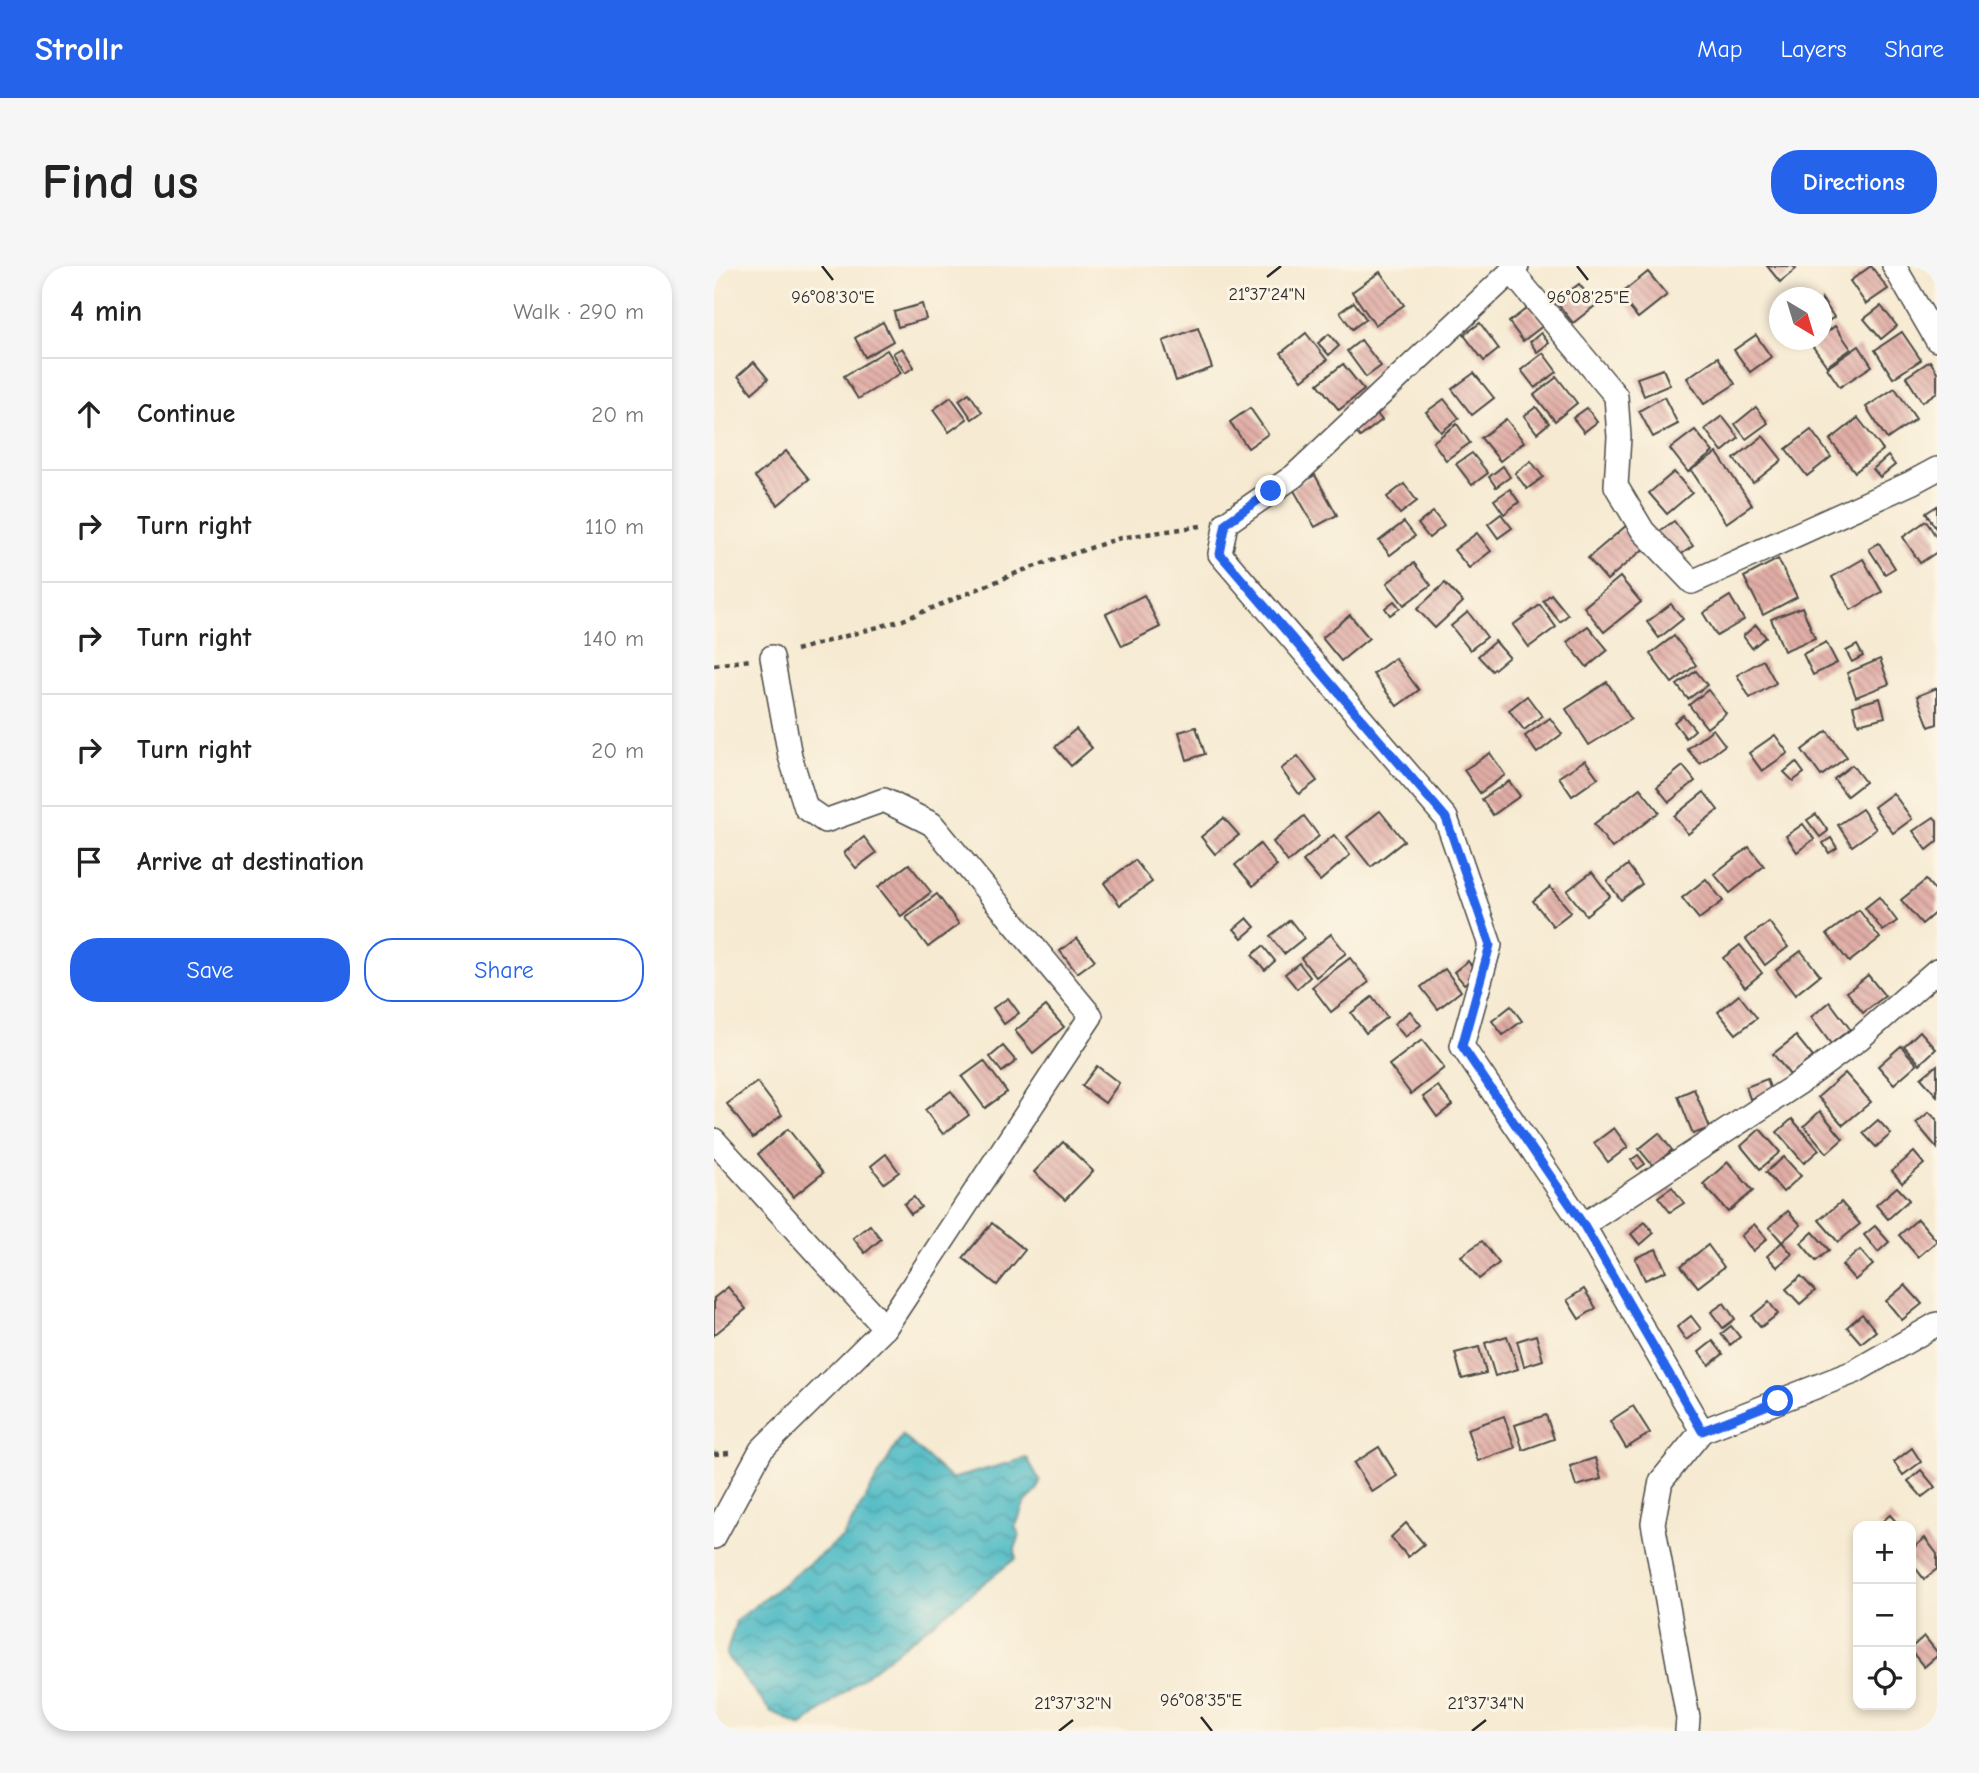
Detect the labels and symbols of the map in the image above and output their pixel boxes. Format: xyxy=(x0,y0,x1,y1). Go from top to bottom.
text: 21°37'24"N xyxy=(1229,284,1305,305)
text: 96°08'30"E xyxy=(791,287,875,308)
text: 96°08'25"E xyxy=(1547,287,1629,308)
north arrow xyxy=(1769,287,1832,350)
route end xyxy=(1255,475,1286,506)
route start xyxy=(1762,1385,1793,1416)
text: 96°08'35"E xyxy=(1160,1690,1242,1711)
text: 21°37'32"N xyxy=(1034,1693,1112,1714)
text: 21°37'34"N xyxy=(1448,1693,1524,1714)

